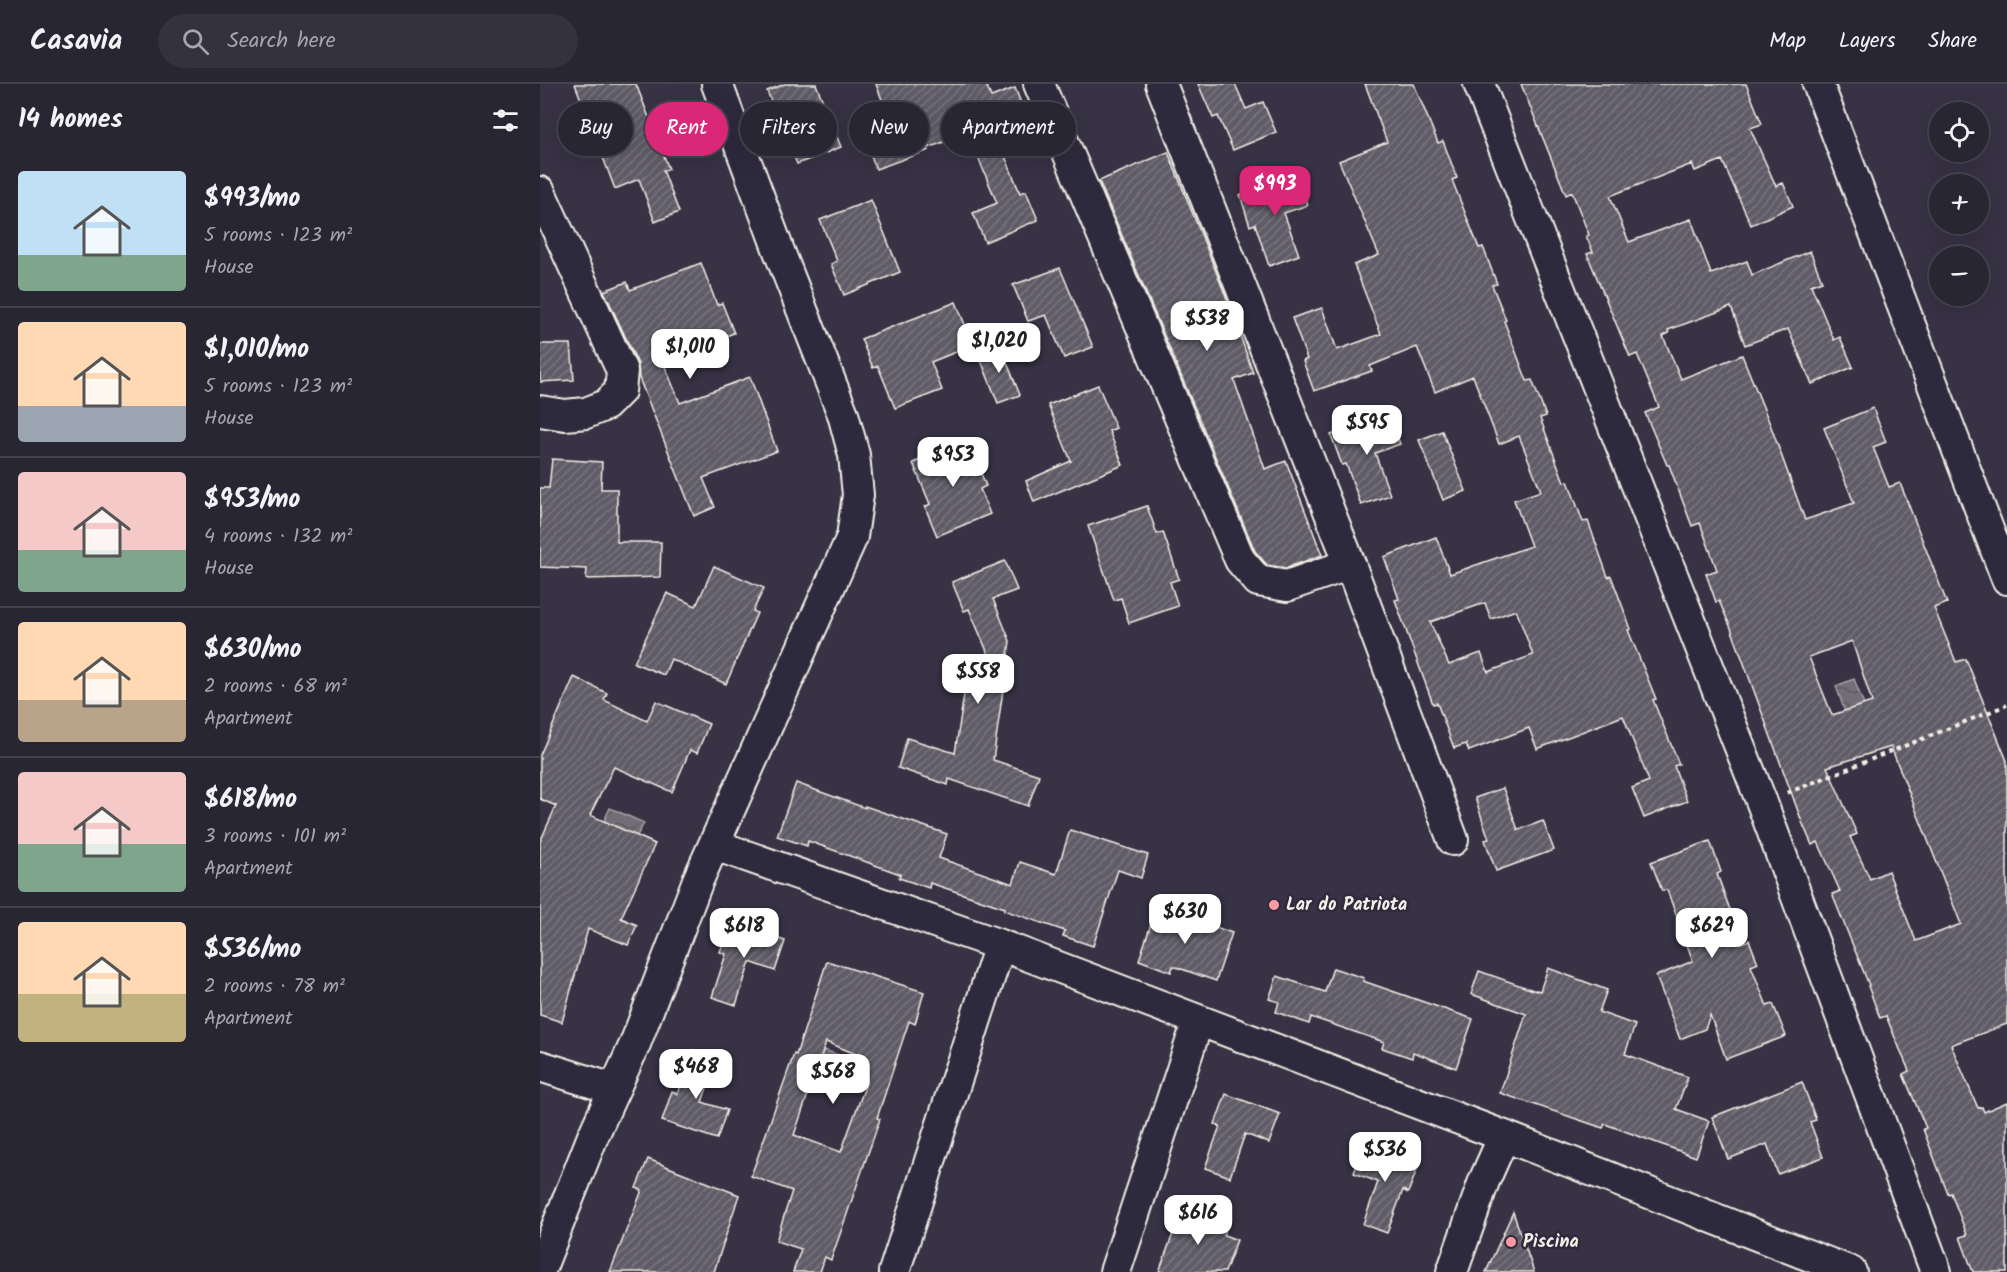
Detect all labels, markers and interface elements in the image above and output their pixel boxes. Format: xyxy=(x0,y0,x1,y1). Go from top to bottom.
search box xyxy=(158,14,578,68)
text: Casavia xyxy=(30,19,122,64)
text: Search here xyxy=(227,24,336,59)
icon: search xyxy=(179,25,212,58)
text: Map xyxy=(1769,25,1806,58)
text: Layers xyxy=(1839,25,1895,58)
text: Share xyxy=(1928,25,1977,58)
text: 14 homes xyxy=(18,99,123,141)
chip: Buy xyxy=(558,102,633,156)
chip: Rent xyxy=(645,102,728,156)
chip: Filters xyxy=(740,102,837,156)
chip: New xyxy=(849,102,929,156)
chip: Apartment xyxy=(941,102,1076,156)
map controls xyxy=(1929,102,1989,306)
button: locate xyxy=(1929,102,1989,162)
icon: filters xyxy=(489,104,522,137)
pin: $993 xyxy=(1239,166,1311,217)
text: $993 xyxy=(1253,169,1297,201)
button: + xyxy=(1929,174,1989,234)
text: $993/mo xyxy=(204,178,300,220)
icon: home xyxy=(66,195,138,267)
text: 5 rooms · 123 m² xyxy=(204,220,352,252)
button: − xyxy=(1929,246,1989,306)
text: House xyxy=(204,252,254,284)
pin: $538 xyxy=(1171,301,1243,352)
text: $538 xyxy=(1185,304,1229,336)
pin: $1,020 xyxy=(950,323,1048,374)
text: $1,020 xyxy=(971,326,1027,358)
text: $1,010/mo xyxy=(204,329,309,371)
pin: $1,010 xyxy=(641,329,739,380)
text: $1,010 xyxy=(665,332,715,364)
icon: home xyxy=(66,346,138,418)
text: 5 rooms · 123 m² xyxy=(204,371,352,403)
text: House xyxy=(204,403,254,435)
pin: $595 xyxy=(1331,405,1403,456)
text: $595 xyxy=(1346,408,1388,440)
pin: $953 xyxy=(917,437,989,488)
text: $953 xyxy=(931,440,975,472)
text: $953/mo xyxy=(204,479,300,521)
icon: home xyxy=(66,496,138,568)
text: 4 rooms · 132 m² xyxy=(204,521,352,553)
text: House xyxy=(204,553,254,585)
text: $630/mo xyxy=(204,629,302,671)
icon: home xyxy=(66,646,138,718)
pin: $558 xyxy=(942,654,1014,705)
text: $558 xyxy=(956,657,1000,689)
text: 2 rooms · 68 m² xyxy=(204,671,347,703)
text: Apartment xyxy=(204,703,293,735)
text: $618/mo xyxy=(204,779,297,821)
icon: home xyxy=(66,796,138,868)
text: 3 rooms · 101 m² xyxy=(204,821,346,853)
text: Apartment xyxy=(204,853,293,885)
place label: Lar do Patriota xyxy=(1286,891,1407,920)
pin: $630 xyxy=(1149,894,1221,945)
text: $630 xyxy=(1163,897,1207,929)
marker: Lar do Patriota xyxy=(1267,898,1281,912)
pin: $618 xyxy=(708,908,780,959)
pin: $629 xyxy=(1676,908,1748,959)
text: $618 xyxy=(724,911,764,943)
text: $629 xyxy=(1690,911,1734,943)
text: $536/mo xyxy=(204,929,301,971)
icon: home xyxy=(66,946,138,1018)
text: 2 rooms · 78 m² xyxy=(204,971,345,1003)
text: Apartment xyxy=(204,1003,293,1035)
pin: $468 xyxy=(660,1049,732,1100)
text: $468 xyxy=(673,1052,719,1084)
pin: $568 xyxy=(797,1054,869,1105)
text: $568 xyxy=(811,1057,855,1089)
pin: $536 xyxy=(1349,1132,1421,1183)
text: $536 xyxy=(1363,1135,1407,1167)
pin: $616 xyxy=(1162,1195,1234,1246)
text: $616 xyxy=(1178,1198,1218,1230)
place label: Piscina xyxy=(1523,1228,1579,1257)
marker: Piscina xyxy=(1504,1235,1518,1249)

